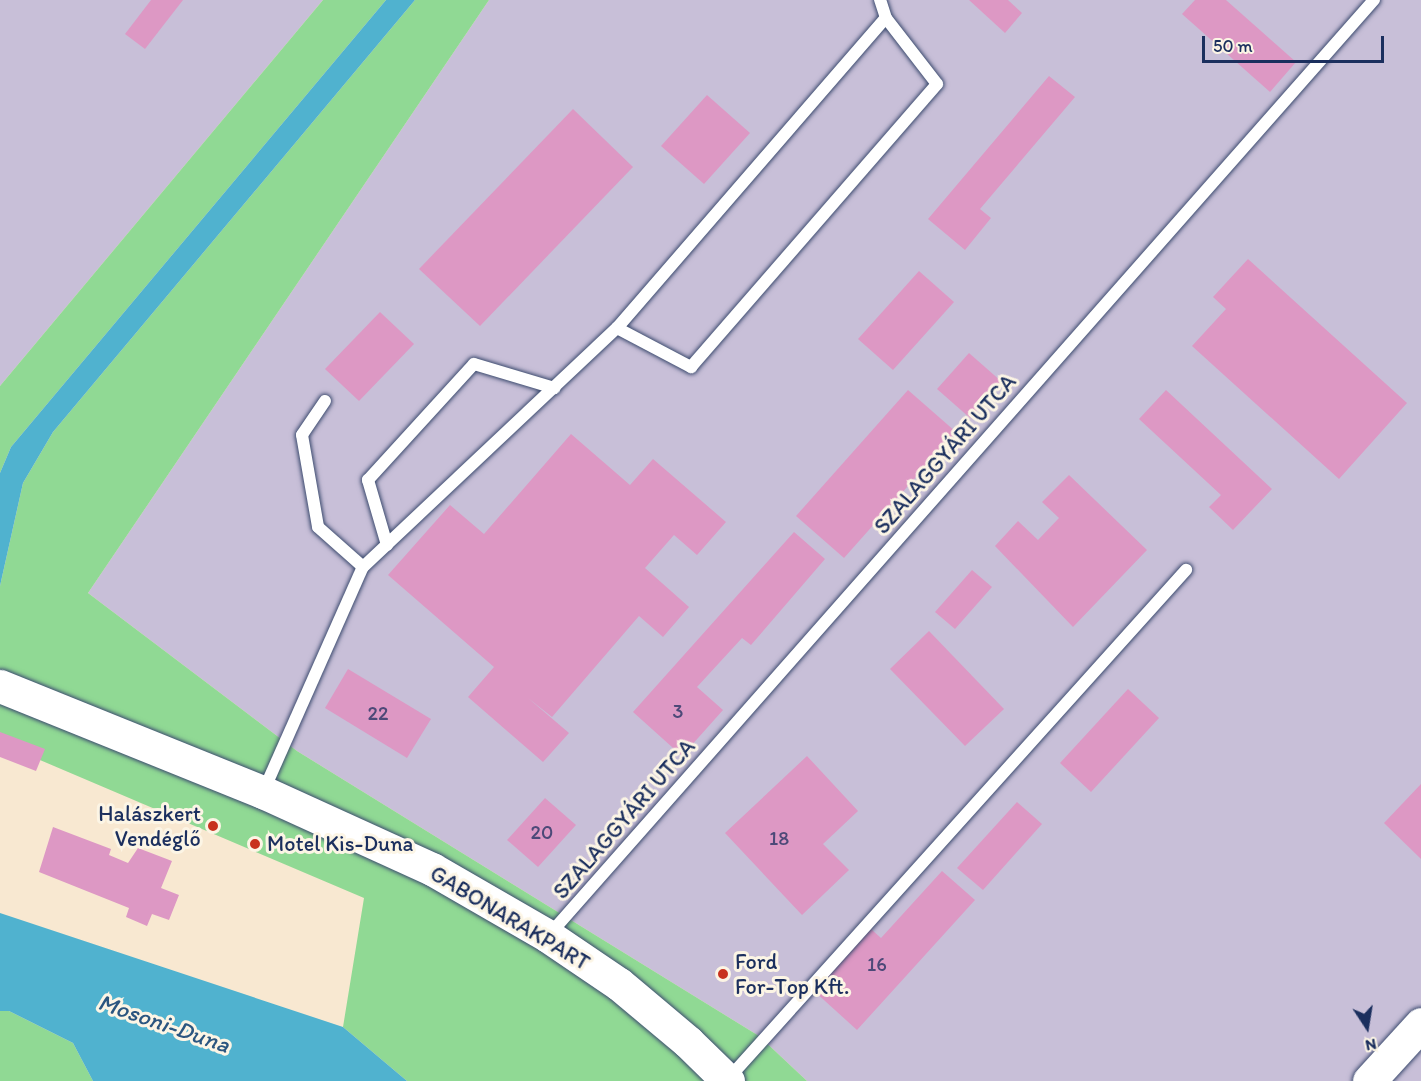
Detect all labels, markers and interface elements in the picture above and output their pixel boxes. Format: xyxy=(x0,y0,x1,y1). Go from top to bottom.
scale bar xyxy=(1205,24,1386,62)
text: 50 m xyxy=(1213,35,1253,57)
street label: SZALAGGYÁRI UTCA xyxy=(869,369,1021,539)
house number: 3 xyxy=(673,699,683,723)
house number: 22 xyxy=(367,701,389,725)
street label: SZALAGGYÁRI UTCA xyxy=(548,734,700,904)
place label: Halászkert Vendéglő xyxy=(98,800,201,852)
marker: Halászkert Vendéglő xyxy=(206,819,220,833)
house number: 20 xyxy=(531,820,553,844)
house number: 18 xyxy=(769,826,789,850)
place label: Motel Kis-Duna xyxy=(267,831,413,857)
marker: Motel Kis-Duna xyxy=(248,837,262,851)
street label: GABONARAKPART xyxy=(425,860,595,976)
place label: Ford For-Top Kft. xyxy=(735,948,849,999)
house number: 16 xyxy=(867,952,887,976)
marker: Ford For-Top Kft. xyxy=(716,967,730,981)
water label: Mosoni-Duna xyxy=(94,987,234,1059)
north arrow xyxy=(1337,997,1397,1057)
text: N xyxy=(1364,1035,1378,1056)

